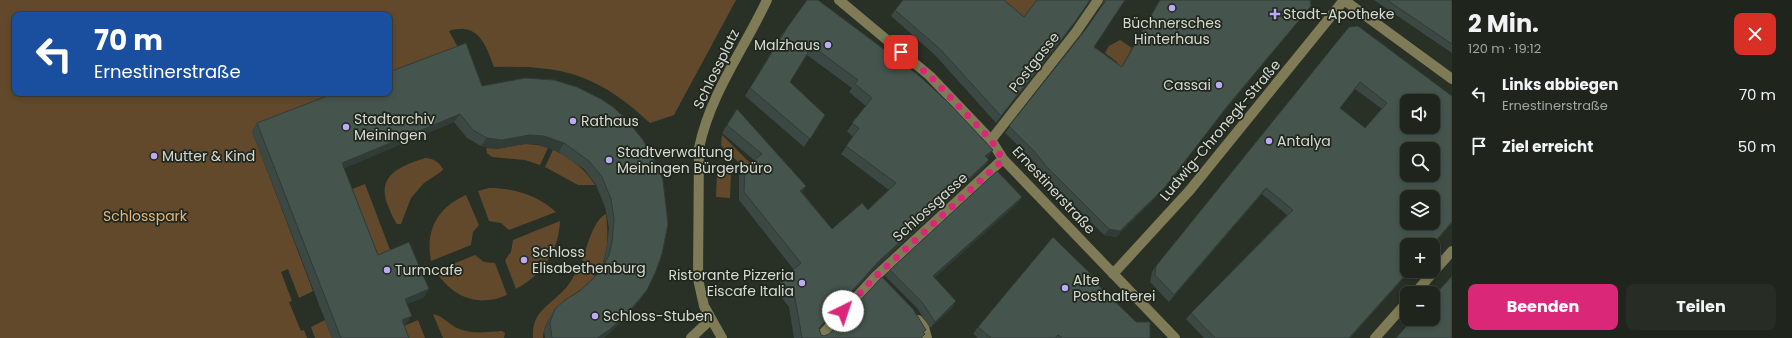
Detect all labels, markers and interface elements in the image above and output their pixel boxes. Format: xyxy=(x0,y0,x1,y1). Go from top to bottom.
marker: Büchnersches Hinterhaus xyxy=(1167,3,1177,13)
place label: Stadt-Apotheke xyxy=(1283,4,1395,24)
text: 2 Min. xyxy=(1468,7,1539,40)
marker: Stadt-Apotheke xyxy=(1270,9,1280,19)
place label: Büchnersches Hinterhaus xyxy=(1123,13,1221,49)
button: close xyxy=(1734,13,1776,55)
text: 70 m xyxy=(94,21,163,60)
street label: Schlossplatz xyxy=(688,26,744,112)
street label: Postgasse xyxy=(1004,27,1064,96)
icon: left xyxy=(28,28,80,80)
place label: Malzhaus xyxy=(754,35,820,55)
pin xyxy=(884,35,918,69)
text: 120 m · 19:12 xyxy=(1468,39,1541,58)
marker: Malzhaus xyxy=(823,40,833,50)
icon: arrive xyxy=(890,41,912,63)
street label: Ludwig-Chronegk-Straße xyxy=(1155,55,1285,205)
text: Ernestinerstraße xyxy=(94,59,241,84)
text: Links abbiegen xyxy=(1502,74,1618,95)
place label: Cassai xyxy=(1163,75,1211,95)
marker: Cassai xyxy=(1214,80,1224,90)
icon: left xyxy=(1468,83,1490,105)
text: 70 m xyxy=(1739,84,1776,105)
map controls xyxy=(1400,94,1440,326)
button: sound xyxy=(1400,94,1440,134)
text: Ernestinerstraße xyxy=(1502,96,1608,115)
place label: Stadtarchiv Meiningen xyxy=(354,109,435,145)
place label: Rathaus xyxy=(581,111,639,131)
marker: Rathaus xyxy=(568,116,578,126)
marker: Stadtarchiv Meiningen xyxy=(341,122,351,132)
place label: Antalya xyxy=(1277,131,1331,151)
icon: arrive xyxy=(1468,135,1490,157)
marker: Antalya xyxy=(1264,136,1274,146)
text: Ziel erreicht xyxy=(1502,136,1593,157)
text: 50 m xyxy=(1738,136,1776,157)
street label: Ernestinerstraße xyxy=(1008,141,1100,239)
place label: Stadtverwaltung Meiningen Bürgerbüro xyxy=(617,142,772,178)
button: search xyxy=(1400,142,1440,182)
place label: Mutter & Kind xyxy=(162,146,255,166)
marker: Mutter & Kind xyxy=(149,151,159,161)
marker: Stadtverwaltung Meiningen Bürgerbüro xyxy=(604,155,614,165)
street label: Schlossgasse xyxy=(888,168,972,246)
button: layers xyxy=(1400,190,1440,230)
park label: Schlosspark xyxy=(103,206,188,226)
button: + xyxy=(1400,238,1440,278)
place label: Schloss Elisabethenburg xyxy=(532,242,646,278)
marker: Schloss Elisabethenburg xyxy=(519,255,529,265)
place label: Turmcafe xyxy=(395,260,463,280)
marker: Turmcafe xyxy=(382,265,392,275)
place label: Ristorante Pizzeria Eiscafe Italia xyxy=(668,265,794,301)
place label: Alte Posthalterei xyxy=(1073,270,1155,306)
marker: Ristorante Pizzeria Eiscafe Italia xyxy=(797,278,807,288)
marker: Alte Posthalterei xyxy=(1060,283,1070,293)
button: Beenden xyxy=(1468,284,1618,330)
button: Teilen xyxy=(1626,284,1776,330)
button: − xyxy=(1400,286,1440,326)
position arrow xyxy=(822,290,864,332)
place label: Schloss-Stuben xyxy=(603,306,713,326)
marker: Schloss-Stuben xyxy=(590,311,600,321)

